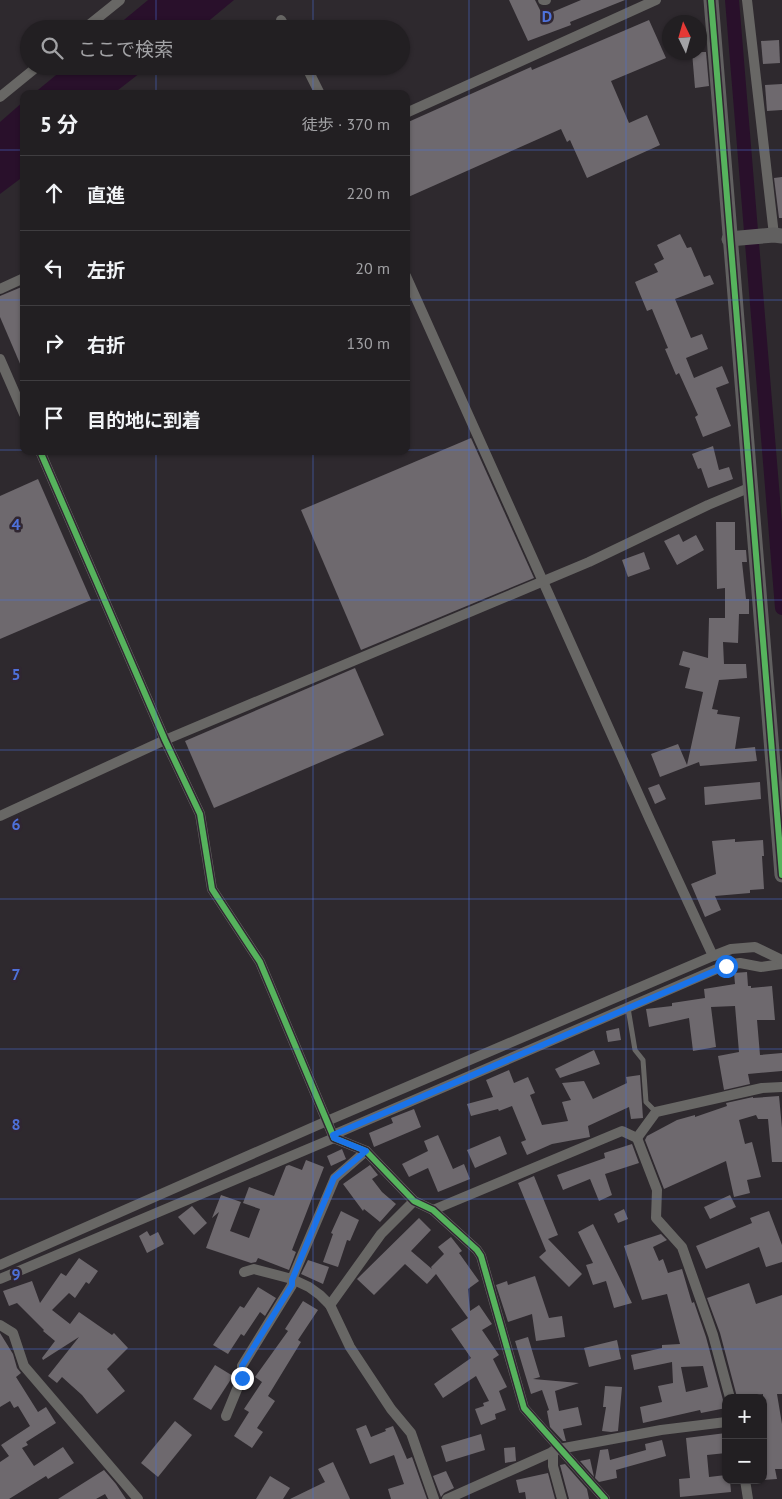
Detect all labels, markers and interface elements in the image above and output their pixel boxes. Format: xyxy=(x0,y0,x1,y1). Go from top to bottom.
text: D xyxy=(542,6,552,26)
north arrow xyxy=(662,15,707,60)
search box xyxy=(20,20,410,75)
icon: search xyxy=(38,34,66,62)
text: ここで検索 xyxy=(78,37,173,61)
text: 5 分 xyxy=(40,111,78,138)
text: 徒歩 · 370 m xyxy=(302,114,390,134)
icon: ahead xyxy=(40,179,68,207)
text: 直進 xyxy=(87,183,125,207)
text: 220 m xyxy=(347,183,390,203)
icon: left xyxy=(40,254,68,282)
text: 左折 xyxy=(87,258,125,282)
text: 20 m xyxy=(355,258,390,278)
icon: right xyxy=(40,329,68,357)
text: 右折 xyxy=(87,333,125,357)
text: 130 m xyxy=(347,333,390,353)
icon: arrive xyxy=(40,404,68,432)
text: 目的地に到着 xyxy=(87,408,201,432)
text: 4 xyxy=(11,514,21,534)
text: 5 xyxy=(11,664,21,684)
text: 6 xyxy=(11,814,21,834)
route start xyxy=(715,955,738,978)
text: 7 xyxy=(11,964,21,984)
text: 8 xyxy=(11,1114,21,1134)
text: 9 xyxy=(11,1264,21,1284)
route end xyxy=(231,1367,254,1390)
map controls xyxy=(722,1394,767,1484)
button: + xyxy=(722,1394,767,1439)
button: − xyxy=(722,1439,767,1484)

